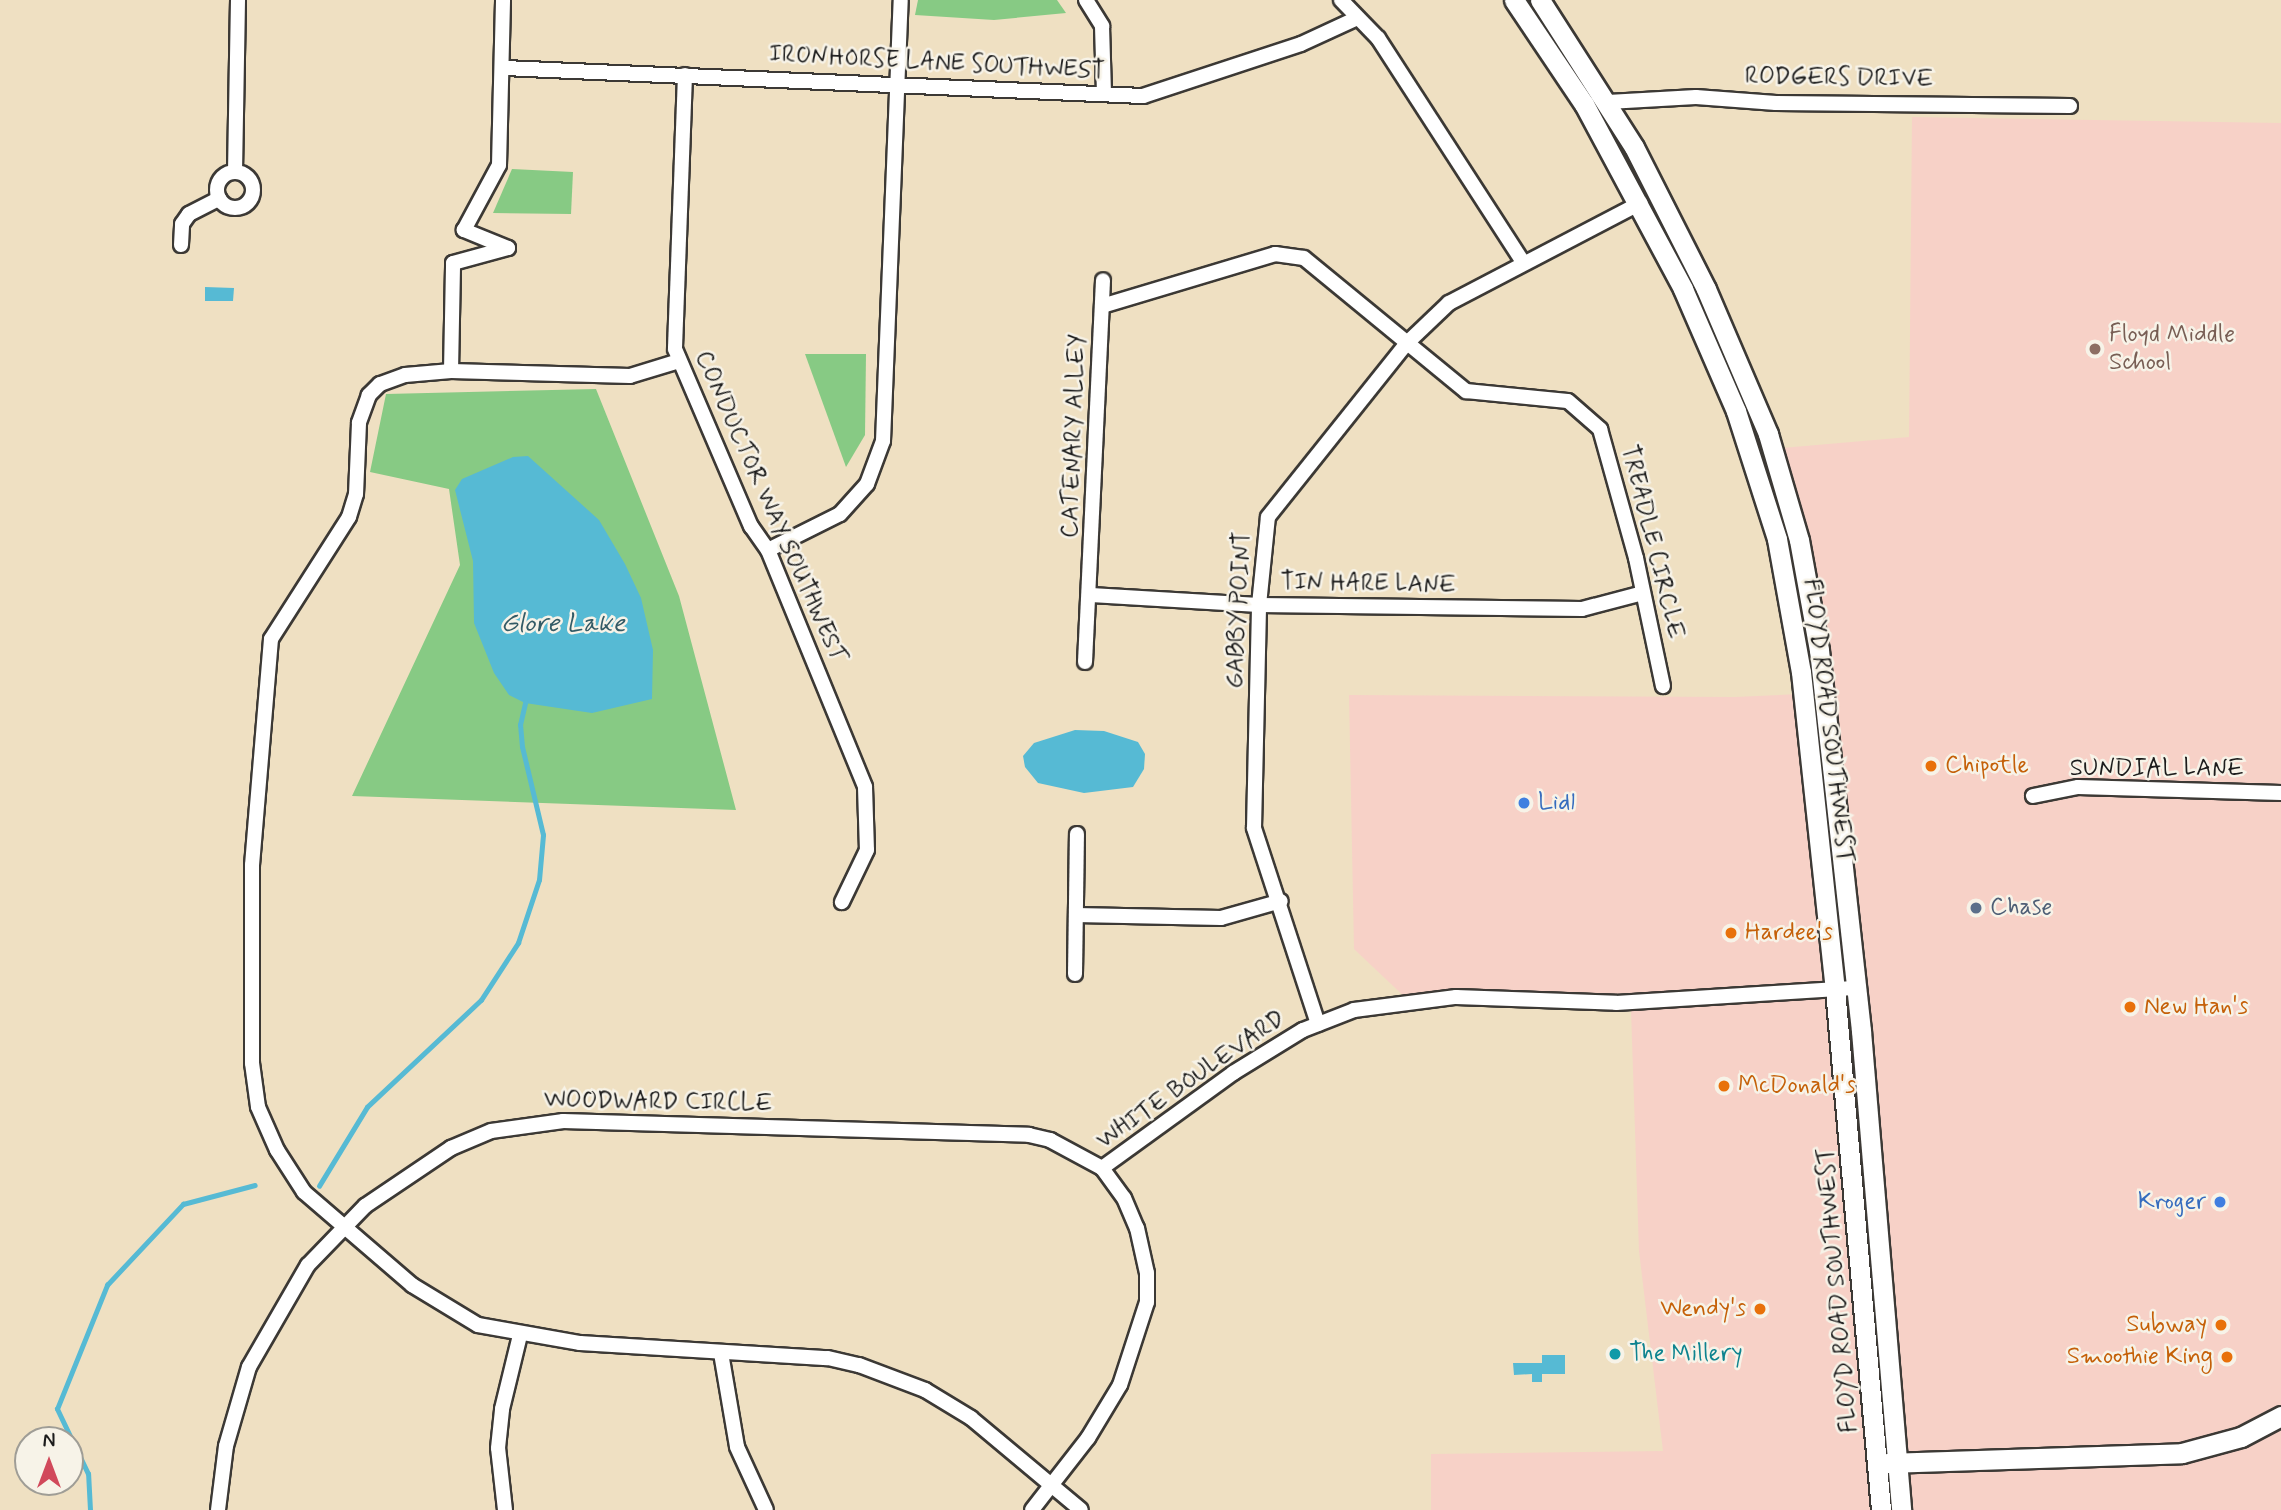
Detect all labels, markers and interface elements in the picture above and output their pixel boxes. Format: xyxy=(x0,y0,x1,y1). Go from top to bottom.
street label: IRONHORSE LANE SOUTHWEST xyxy=(764,40,1110,86)
street label: RODGERS DRIVE xyxy=(1744,62,1934,94)
place label: Floyd Middle School xyxy=(2109,321,2235,377)
street label: CATENARY ALLEY xyxy=(1056,334,1092,538)
marker: Floyd Middle School xyxy=(2087,341,2103,357)
street label: CONDUCTOR WAY SOUTHWEST xyxy=(687,344,853,670)
street label: TREADLE CIRCLE xyxy=(1614,442,1690,642)
street label: GABBY POINT xyxy=(1220,529,1258,691)
street label: TIN HARE LANE xyxy=(1277,568,1459,600)
street label: FLOYD ROAD SOUTHWEST xyxy=(1796,579,1860,863)
water label: Glore Lake xyxy=(502,609,624,641)
place label: Chipotle xyxy=(1945,752,2029,780)
street label: SUNDIAL LANE xyxy=(2069,755,2245,783)
marker: Chipotle xyxy=(1923,758,1939,774)
place label: Lidl xyxy=(1538,789,1575,817)
marker: Lidl xyxy=(1516,795,1532,811)
place label: Chase xyxy=(1990,894,2052,922)
marker: Chase xyxy=(1968,900,1984,916)
place label: Hardee's xyxy=(1745,919,1833,947)
marker: Hardee's xyxy=(1723,925,1739,941)
place label: New Han's xyxy=(2144,993,2251,1021)
marker: New Han's xyxy=(2122,999,2138,1015)
street label: WHITE BOULEVARD xyxy=(1092,1005,1290,1155)
place label: McDonald's xyxy=(1738,1072,1856,1100)
marker: McDonald's xyxy=(1716,1078,1732,1094)
street label: WOODWARD CIRCLE xyxy=(542,1086,774,1118)
street label: FLOYD ROAD SOUTHWEST xyxy=(1811,1148,1865,1432)
place label: Kroger xyxy=(2138,1188,2206,1216)
marker: Kroger xyxy=(2212,1194,2228,1210)
place label: Wendy's xyxy=(1660,1295,1746,1323)
marker: Wendy's xyxy=(1752,1301,1768,1317)
place label: Subway xyxy=(2126,1311,2207,1339)
marker: Subway xyxy=(2213,1317,2229,1333)
place label: The Millery xyxy=(1629,1340,1743,1368)
place label: Smoothie King xyxy=(2067,1343,2213,1371)
marker: The Millery xyxy=(1607,1346,1623,1362)
marker: Smoothie King xyxy=(2219,1349,2235,1365)
north arrow xyxy=(14,1426,84,1496)
text: N xyxy=(43,1429,55,1454)

